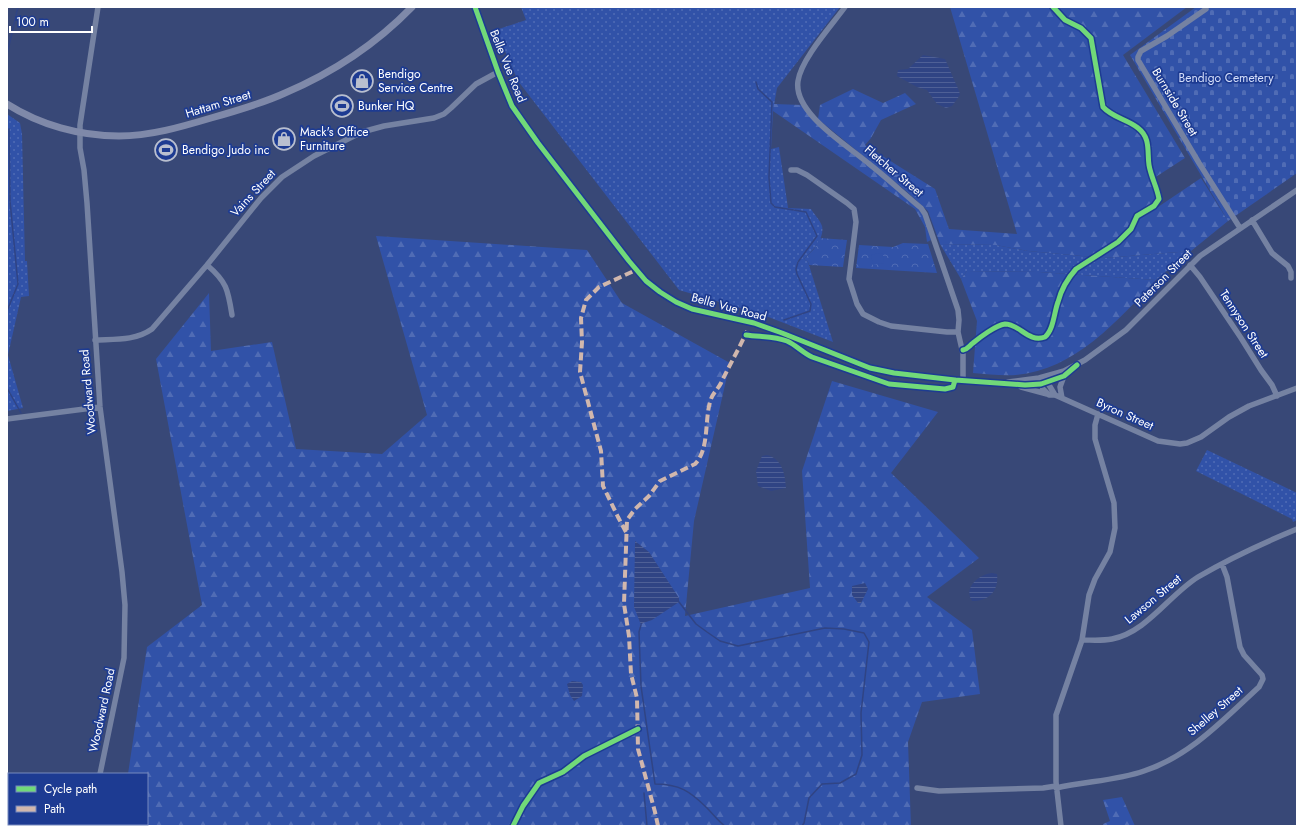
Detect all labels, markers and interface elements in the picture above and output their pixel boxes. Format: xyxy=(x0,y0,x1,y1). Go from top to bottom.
scale bar xyxy=(10,8,92,34)
text: 100 m xyxy=(16,13,49,31)
street label: Belle Vue Road xyxy=(485,27,531,105)
place label: Bendigo Service Centre xyxy=(378,65,453,97)
street label: Burnside Street xyxy=(1148,65,1203,140)
shop icon: Bendigo Service Centre xyxy=(349,68,375,94)
park label: Bendigo Cemetery xyxy=(1179,69,1274,87)
street label: Hattam Street xyxy=(183,85,253,122)
sports icon: Bunker HQ xyxy=(329,93,355,119)
place label: Bunker HQ xyxy=(358,97,415,115)
place label: Mack's Office Furniture xyxy=(300,123,369,155)
shop icon: Mack's Office Furniture xyxy=(271,126,297,152)
sports icon: Bendigo Judo inc xyxy=(153,137,179,163)
place label: Bendigo Judo inc xyxy=(182,141,270,159)
street label: Fletcher Street xyxy=(860,141,928,201)
street label: Vains Street xyxy=(226,165,280,221)
street label: Paterson Street xyxy=(1130,245,1196,311)
street label: Tennyson Street xyxy=(1215,286,1273,362)
street label: Belle Vue Road xyxy=(689,288,769,326)
street label: Woodward Road xyxy=(75,349,101,435)
street label: Byron Street xyxy=(1093,393,1157,435)
street label: Lawson Street xyxy=(1121,570,1185,628)
street label: Woodward Road xyxy=(84,666,120,754)
street label: Shelley Street xyxy=(1183,682,1247,740)
legend xyxy=(8,773,148,825)
text: Cycle path xyxy=(44,780,97,798)
text: Path xyxy=(44,800,65,818)

